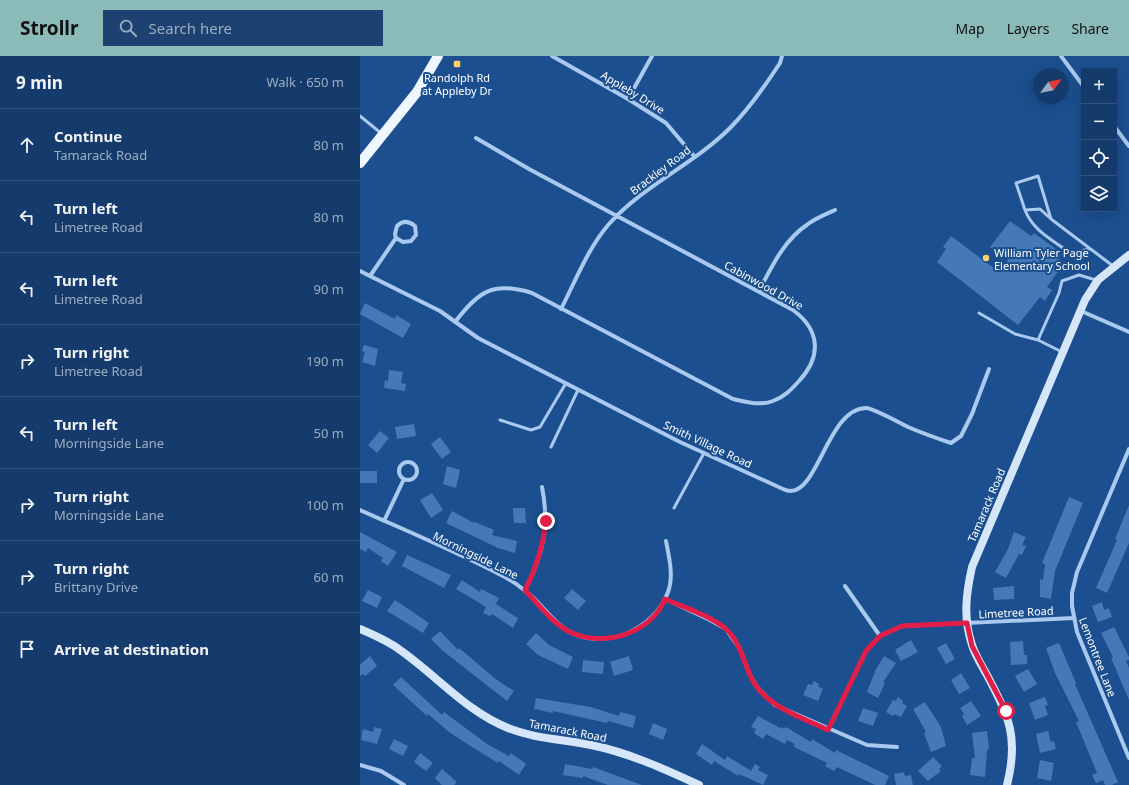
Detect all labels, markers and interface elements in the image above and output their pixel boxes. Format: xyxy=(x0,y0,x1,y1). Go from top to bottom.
search box xyxy=(103,10,383,46)
text: Strollr xyxy=(20,15,79,41)
icon: search xyxy=(117,17,139,39)
text: Search here xyxy=(149,18,232,38)
text: Map xyxy=(956,19,985,38)
text: Layers xyxy=(1007,19,1049,38)
text: Share xyxy=(1071,19,1109,38)
marker: Randolph Rd at Appleby Dr xyxy=(452,59,462,69)
street label: Appleby Drive xyxy=(598,67,668,117)
north arrow xyxy=(1033,68,1069,104)
map controls xyxy=(1081,68,1117,212)
button: + xyxy=(1081,68,1117,104)
place label: Randolph Rd at Appleby Dr xyxy=(422,70,493,98)
text: 9 min xyxy=(16,71,63,94)
text: Walk · 650 m xyxy=(266,73,344,91)
button: − xyxy=(1081,104,1117,140)
text: Continue xyxy=(54,126,122,146)
icon: ahead xyxy=(16,134,38,156)
text: 80 m xyxy=(314,136,344,154)
button: locate xyxy=(1081,140,1117,176)
street label: Brackley Road xyxy=(627,142,693,198)
text: Tamarack Road xyxy=(54,146,147,164)
button: layers xyxy=(1081,176,1117,212)
text: Turn left xyxy=(54,198,118,218)
icon: left xyxy=(16,206,38,228)
text: 80 m xyxy=(314,208,344,226)
text: Limetree Road xyxy=(54,218,143,236)
place label: William Tyler Page Elementary School xyxy=(994,245,1090,273)
marker: William Tyler Page Elementary School xyxy=(981,253,991,263)
street label: Cabinwood Drive xyxy=(722,257,806,313)
text: Turn left xyxy=(54,270,118,290)
icon: left xyxy=(16,278,38,300)
text: 90 m xyxy=(314,280,344,298)
text: Limetree Road xyxy=(54,290,143,308)
text: Turn right xyxy=(54,342,129,362)
icon: right xyxy=(16,350,38,372)
text: 190 m xyxy=(306,352,344,370)
text: Limetree Road xyxy=(54,362,143,380)
text: Turn left xyxy=(54,414,118,434)
street label: Smith Village Road xyxy=(661,417,755,471)
icon: left xyxy=(16,422,38,444)
text: 50 m xyxy=(314,424,344,442)
text: Morningside Lane xyxy=(54,434,164,452)
street label: Tamarack Road xyxy=(964,466,1008,544)
text: Turn right xyxy=(54,486,129,506)
icon: right xyxy=(16,494,38,516)
text: 100 m xyxy=(306,496,344,514)
text: Morningside Lane xyxy=(54,506,164,524)
route end xyxy=(537,512,555,530)
street label: Morningside Lane xyxy=(431,528,521,582)
text: Turn right xyxy=(54,558,129,578)
icon: right xyxy=(16,566,38,588)
text: 60 m xyxy=(314,568,344,586)
text: Brittany Drive xyxy=(54,578,138,596)
street label: Limetree Road xyxy=(978,603,1054,621)
street label: Lemontree Lane xyxy=(1076,615,1120,699)
icon: arrive xyxy=(16,638,38,660)
text: Arrive at destination xyxy=(54,639,209,659)
route start xyxy=(997,702,1015,720)
street label: Tamarack Road xyxy=(528,715,608,745)

